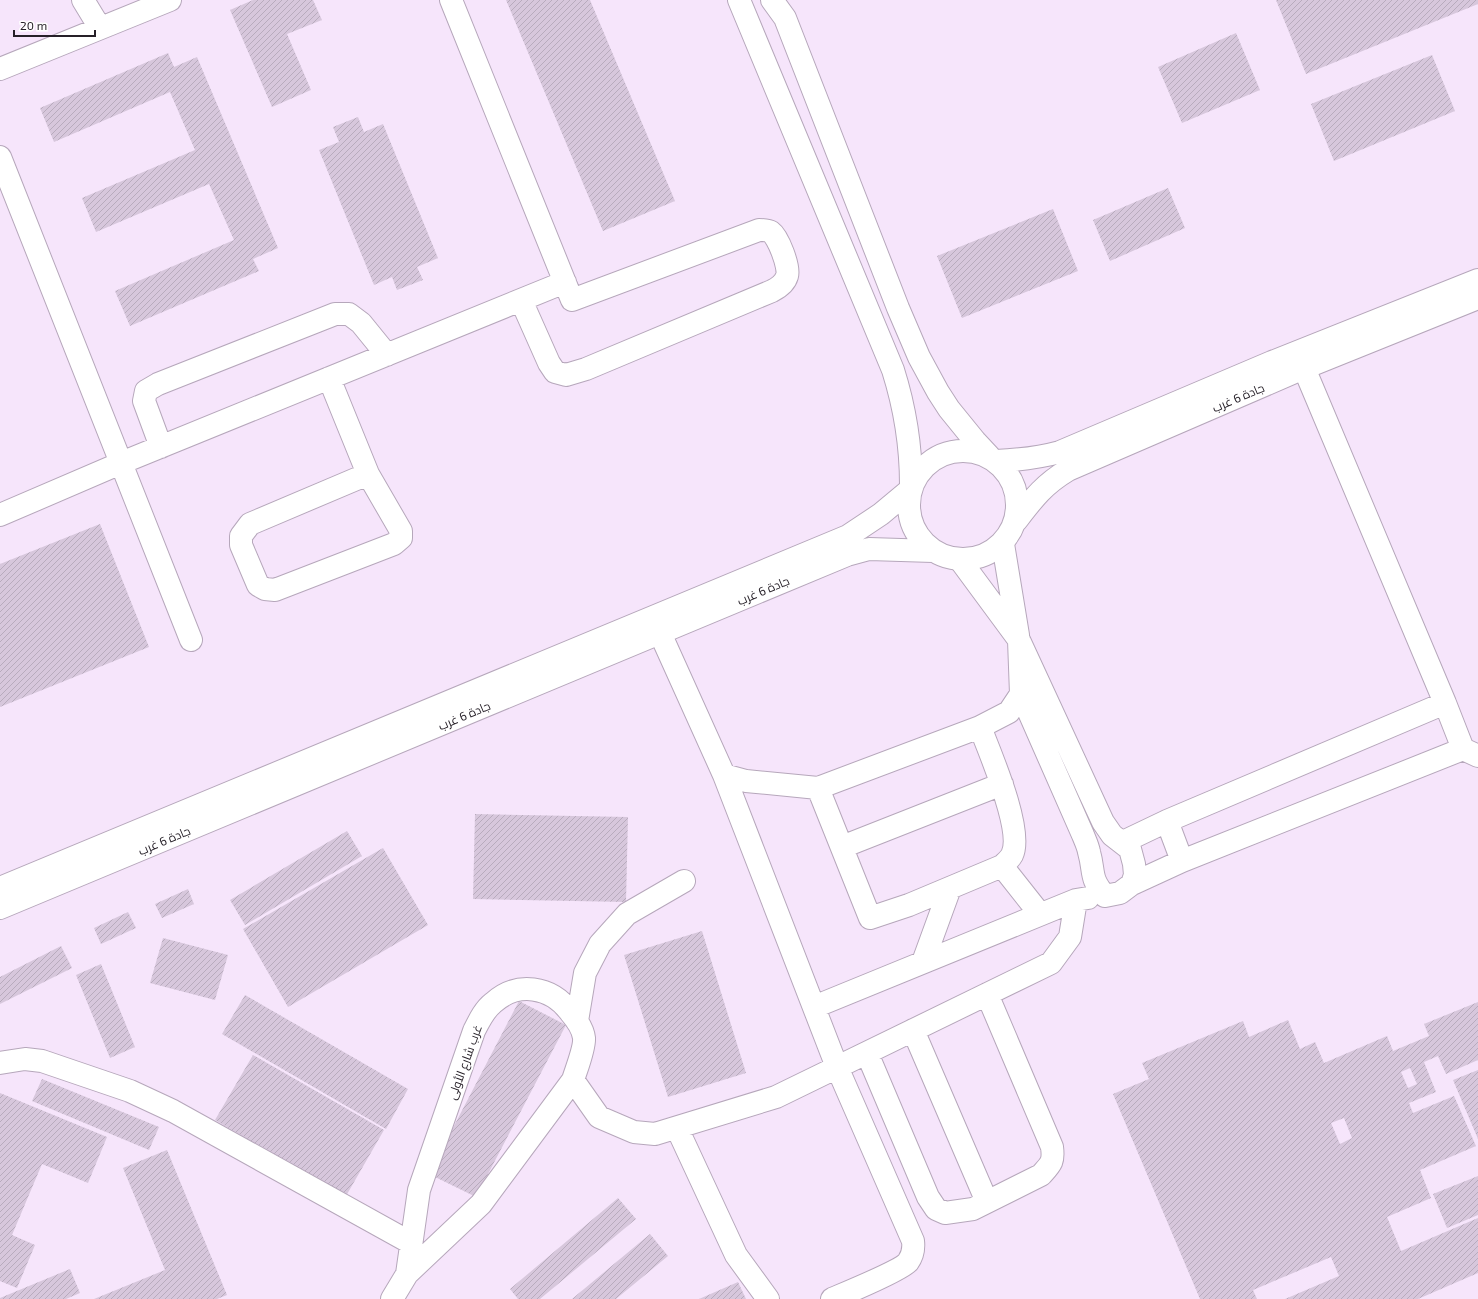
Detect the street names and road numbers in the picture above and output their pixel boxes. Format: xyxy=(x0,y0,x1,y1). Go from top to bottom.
street label: جادة 6 غرب xyxy=(1210,380,1267,415)
street label: جادة 6 غرب xyxy=(735,573,792,608)
street label: جادة 6 غرب xyxy=(436,698,493,733)
street label: جادة 6 غرب xyxy=(136,823,193,858)
street label: غرب شارع الأولى xyxy=(444,1023,486,1102)

